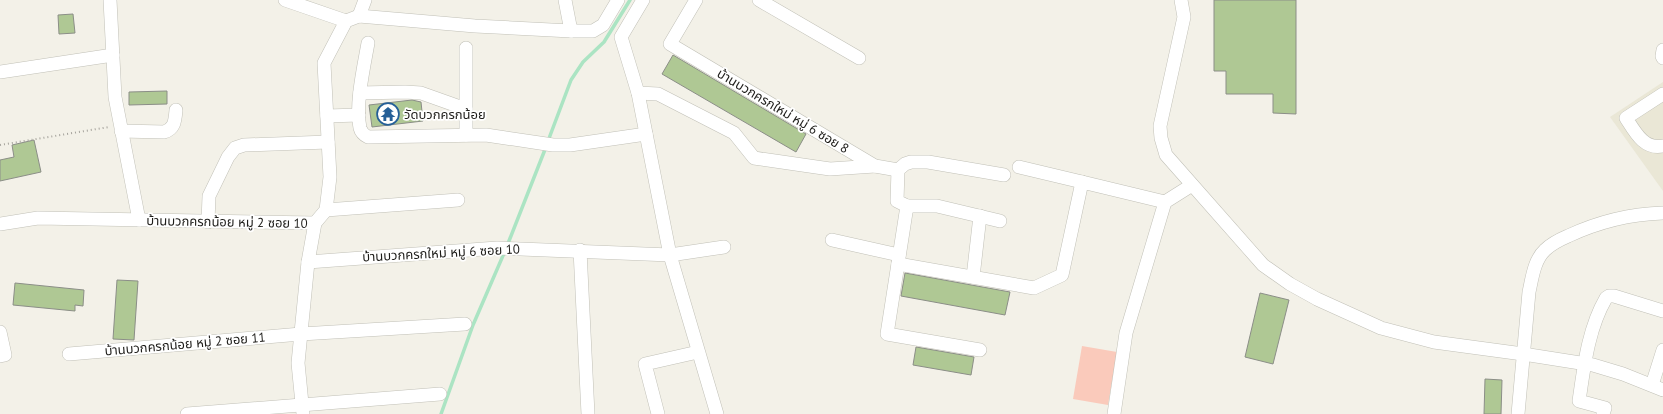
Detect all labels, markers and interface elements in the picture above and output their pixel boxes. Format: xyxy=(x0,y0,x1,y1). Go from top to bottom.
street label: บ้านบวกครกใหม่ หมู่ 6 ซอย 8 xyxy=(714,65,852,157)
temple icon: วัดบวกครกน้อย xyxy=(375,101,401,127)
place label: วัดบวกครกน้อย xyxy=(404,106,486,123)
street label: บ้านบวกครกน้อย หมู่ 2 ซอย 10 xyxy=(146,212,308,232)
street label: บ้านบวกครกใหม่ หมู่ 6 ซอย 10 xyxy=(362,240,520,266)
street label: บ้านบวกครกน้อย หมู่ 2 ซอย 11 xyxy=(104,328,266,360)

